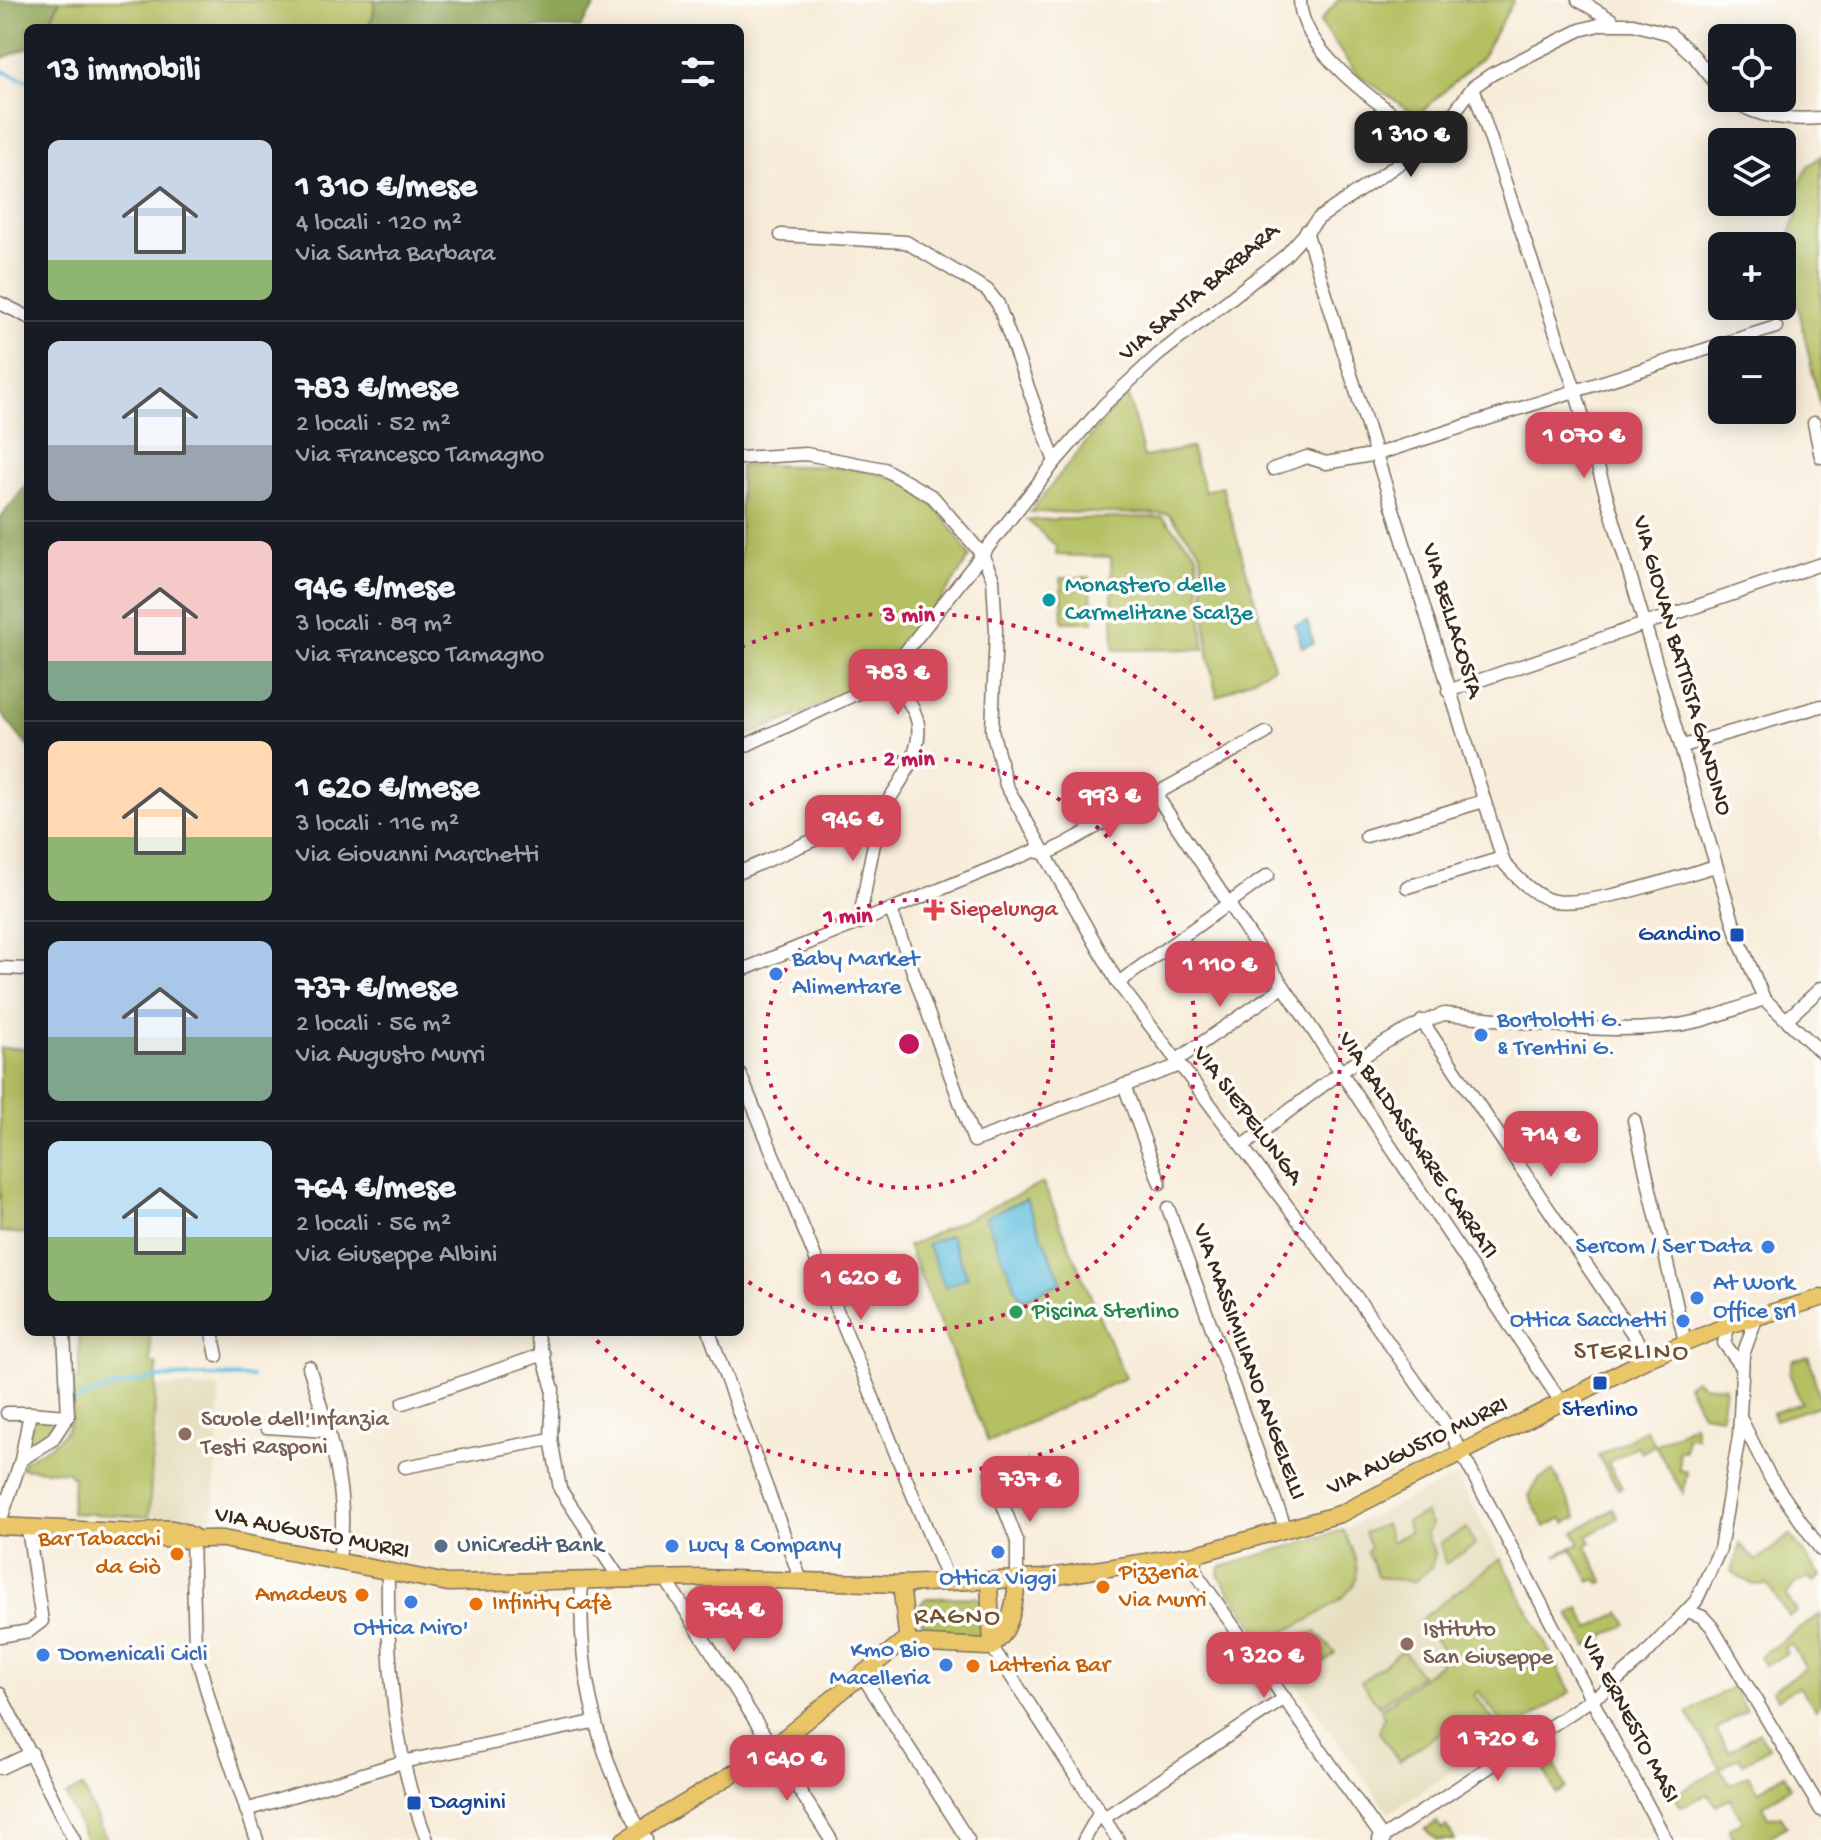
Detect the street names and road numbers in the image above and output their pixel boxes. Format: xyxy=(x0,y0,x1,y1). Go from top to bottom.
street label: VIA SANTA BARBARA xyxy=(1113,216,1288,369)
street label: VIA GIOVAN BATTISTA GANDINO xyxy=(1624,512,1738,819)
street label: VIA BELLACOSTA xyxy=(1413,539,1489,703)
street label: VIA BALDASSARRE CARRATI xyxy=(1330,1026,1504,1265)
street label: VIA SIEPELUNGA xyxy=(1185,1040,1310,1193)
street label: VIA MASSIMILIANO ANGELELLI xyxy=(1184,1219,1312,1504)
street label: VIA AUGUSTO MURRI xyxy=(1322,1391,1513,1504)
street label: VIA AUGUSTO MURRI xyxy=(211,1501,412,1567)
street label: VIA ERNESTO MASI xyxy=(1572,1630,1685,1809)

